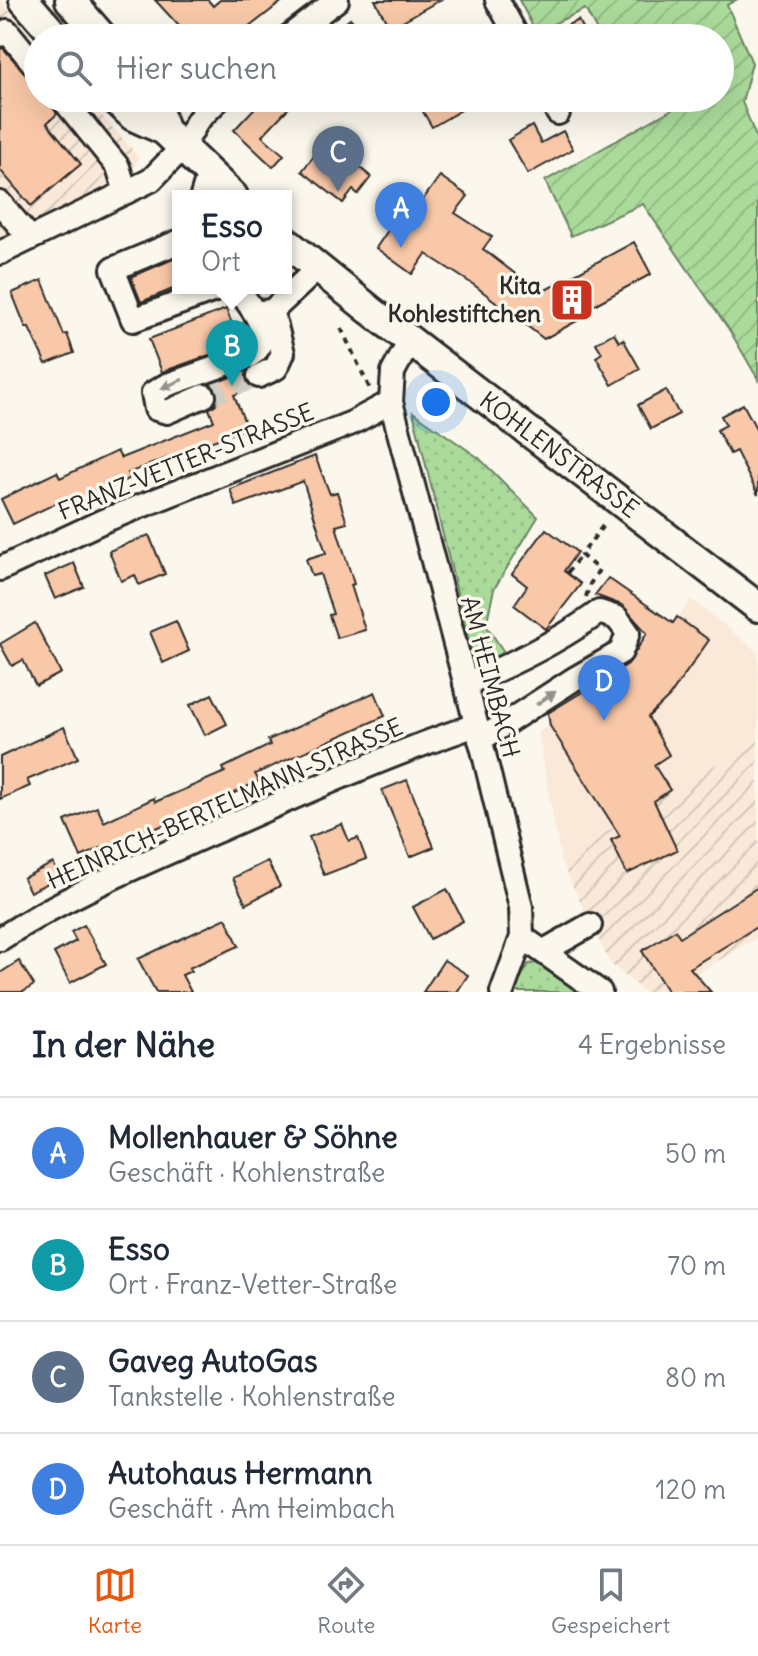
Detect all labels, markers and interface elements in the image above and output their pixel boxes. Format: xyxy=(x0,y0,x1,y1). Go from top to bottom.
search box xyxy=(24,24,734,112)
icon: search xyxy=(52,46,96,90)
text: Hier suchen xyxy=(116,49,277,87)
pin: C xyxy=(312,126,364,192)
pin: A xyxy=(375,182,427,248)
popup xyxy=(172,190,292,294)
text: Esso xyxy=(201,207,263,245)
text: Ort xyxy=(201,245,241,278)
place label: Kita Kohlestiftchen xyxy=(388,270,541,328)
building icon: Kita Kohlestiftchen xyxy=(548,276,596,324)
pin: B xyxy=(206,320,258,386)
one-way arrow xyxy=(160,377,183,391)
your location xyxy=(416,382,456,422)
street label: KOHLENSTRASSE xyxy=(474,385,645,524)
street label: FRANZ-VETTER-STRASSE xyxy=(53,396,318,526)
street label: AM HEIMBACH xyxy=(455,593,527,761)
pin: D xyxy=(578,655,630,721)
one-way arrow xyxy=(535,691,557,706)
street label: HEINRICH-BERTELMANN-STRASSE xyxy=(42,711,407,895)
text: In der Nähe xyxy=(32,1023,215,1066)
text: 4 Ergebnisse xyxy=(578,1028,726,1061)
text: Mollenhauer & Söhne xyxy=(108,1118,398,1156)
text: A xyxy=(50,1137,66,1170)
text: 50 m xyxy=(665,1137,726,1170)
text: Geschäft · Kohlenstraße xyxy=(108,1156,385,1189)
text: Esso xyxy=(108,1230,170,1268)
text: B xyxy=(49,1249,67,1282)
text: 70 m xyxy=(667,1249,726,1282)
text: Ort · Franz-Vetter-Straße xyxy=(108,1268,397,1301)
text: Gaveg AutoGas xyxy=(108,1342,318,1380)
text: C xyxy=(49,1361,67,1394)
text: 80 m xyxy=(665,1361,726,1394)
text: Tankstelle · Kohlenstraße xyxy=(108,1380,395,1413)
text: Autohaus Hermann xyxy=(108,1454,372,1492)
text: D xyxy=(49,1473,67,1506)
text: 120 m xyxy=(655,1473,726,1506)
text: Geschäft · Am Heimbach xyxy=(108,1492,395,1525)
tab: Karte xyxy=(88,1563,142,1639)
tab: Route xyxy=(317,1563,375,1639)
tab: Gespeichert xyxy=(551,1563,670,1639)

